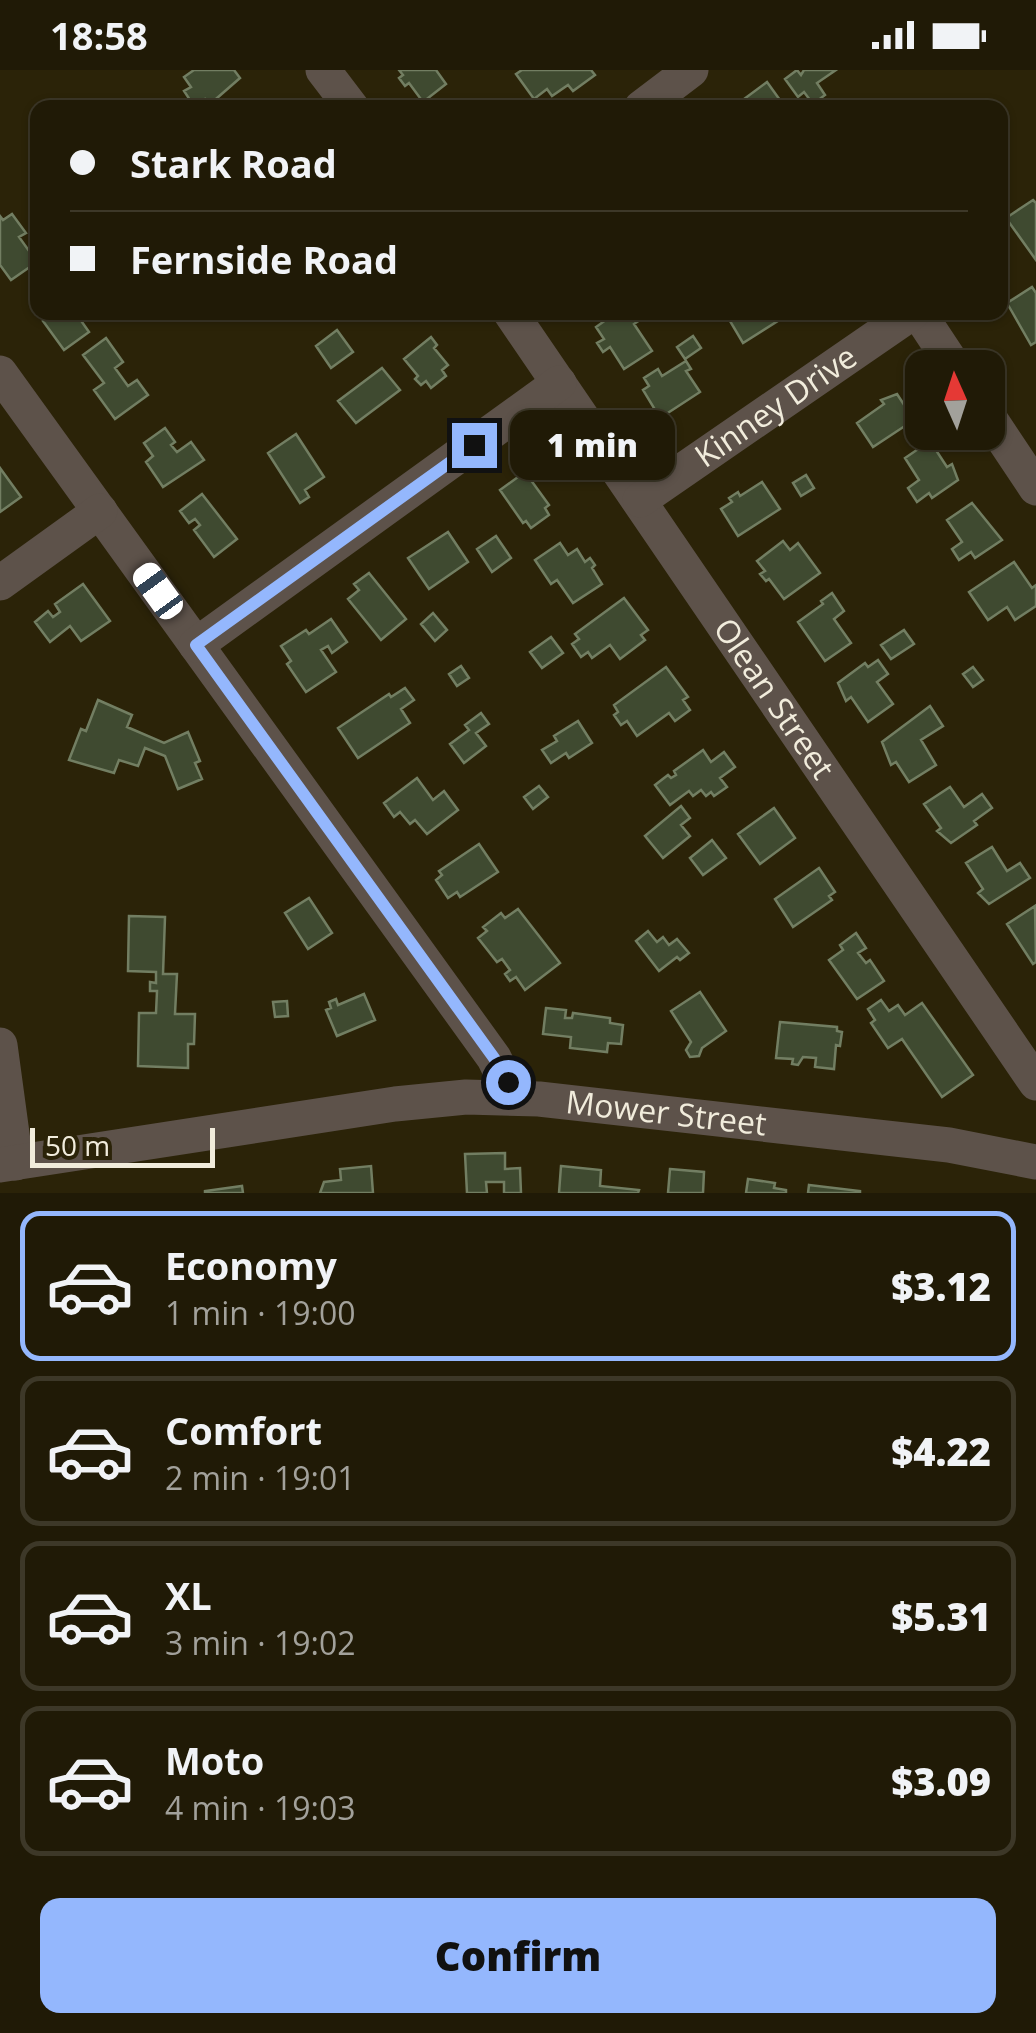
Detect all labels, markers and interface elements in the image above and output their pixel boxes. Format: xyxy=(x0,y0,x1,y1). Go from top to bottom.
text: 18:58 xyxy=(50,9,148,61)
text: Stark Road xyxy=(130,137,337,189)
text: Fernside Road xyxy=(130,233,398,285)
street label: Kinney Drive xyxy=(686,334,864,476)
north arrow xyxy=(905,350,1005,450)
map controls xyxy=(905,350,1005,450)
callout: 1 min xyxy=(509,410,674,480)
route end xyxy=(452,423,497,468)
text: 1 min xyxy=(547,423,638,466)
car xyxy=(128,558,188,624)
street label: Olean Street xyxy=(705,609,845,787)
route start xyxy=(486,1060,531,1105)
street label: Mower Street xyxy=(564,1079,769,1144)
scale bar xyxy=(30,1123,215,1168)
text: 50 m xyxy=(45,1126,110,1164)
text: Economy xyxy=(165,1239,337,1291)
icon: car xyxy=(45,1241,135,1331)
text: $3.12 xyxy=(891,1260,991,1312)
text: 1 min · 19:00 xyxy=(165,1291,356,1334)
text: Comfort xyxy=(165,1404,322,1456)
icon: car xyxy=(45,1406,135,1496)
text: $4.22 xyxy=(891,1425,991,1477)
text: 2 min · 19:01 xyxy=(165,1456,356,1499)
text: XL xyxy=(165,1569,212,1621)
icon: car xyxy=(45,1571,135,1661)
text: $5.31 xyxy=(891,1590,991,1642)
text: 3 min · 19:02 xyxy=(165,1621,356,1664)
text: Moto xyxy=(165,1734,264,1786)
icon: car xyxy=(45,1736,135,1826)
text: $3.09 xyxy=(891,1755,991,1807)
text: 4 min · 19:03 xyxy=(165,1786,356,1829)
button: Confirm xyxy=(40,1898,996,2013)

